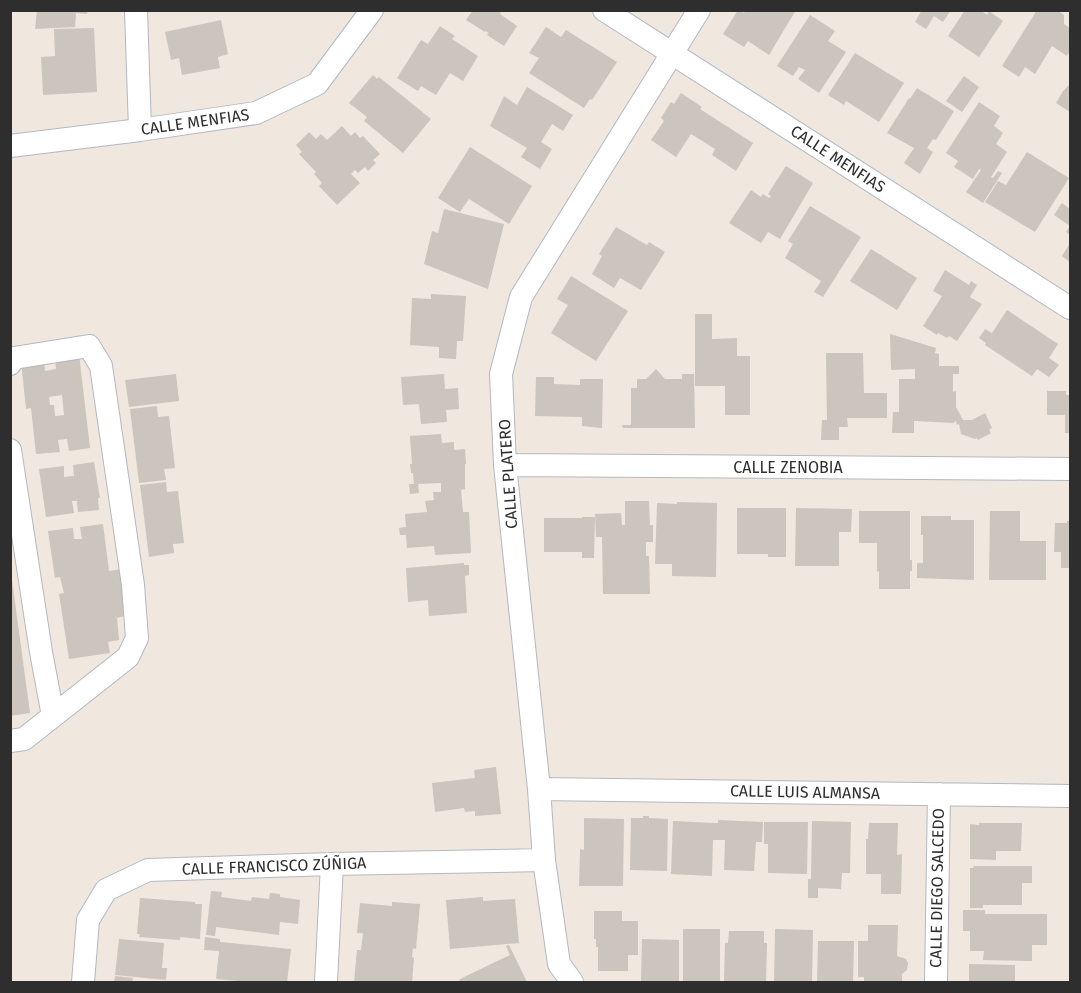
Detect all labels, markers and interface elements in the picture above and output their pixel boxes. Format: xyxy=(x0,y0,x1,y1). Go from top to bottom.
street label: CALLE MENFIAS xyxy=(140,105,251,139)
street label: CALLE MENFIAS xyxy=(787,121,889,197)
street label: CALLE PLATERO xyxy=(495,419,521,529)
street label: CALLE ZENOBIA xyxy=(733,458,844,477)
street label: CALLE LUIS ALMANSA xyxy=(730,781,881,803)
street label: CALLE DIEGO SALCEDO xyxy=(926,808,948,968)
street label: CALLE FRANCISCO ZÚÑIGA xyxy=(181,852,367,879)

